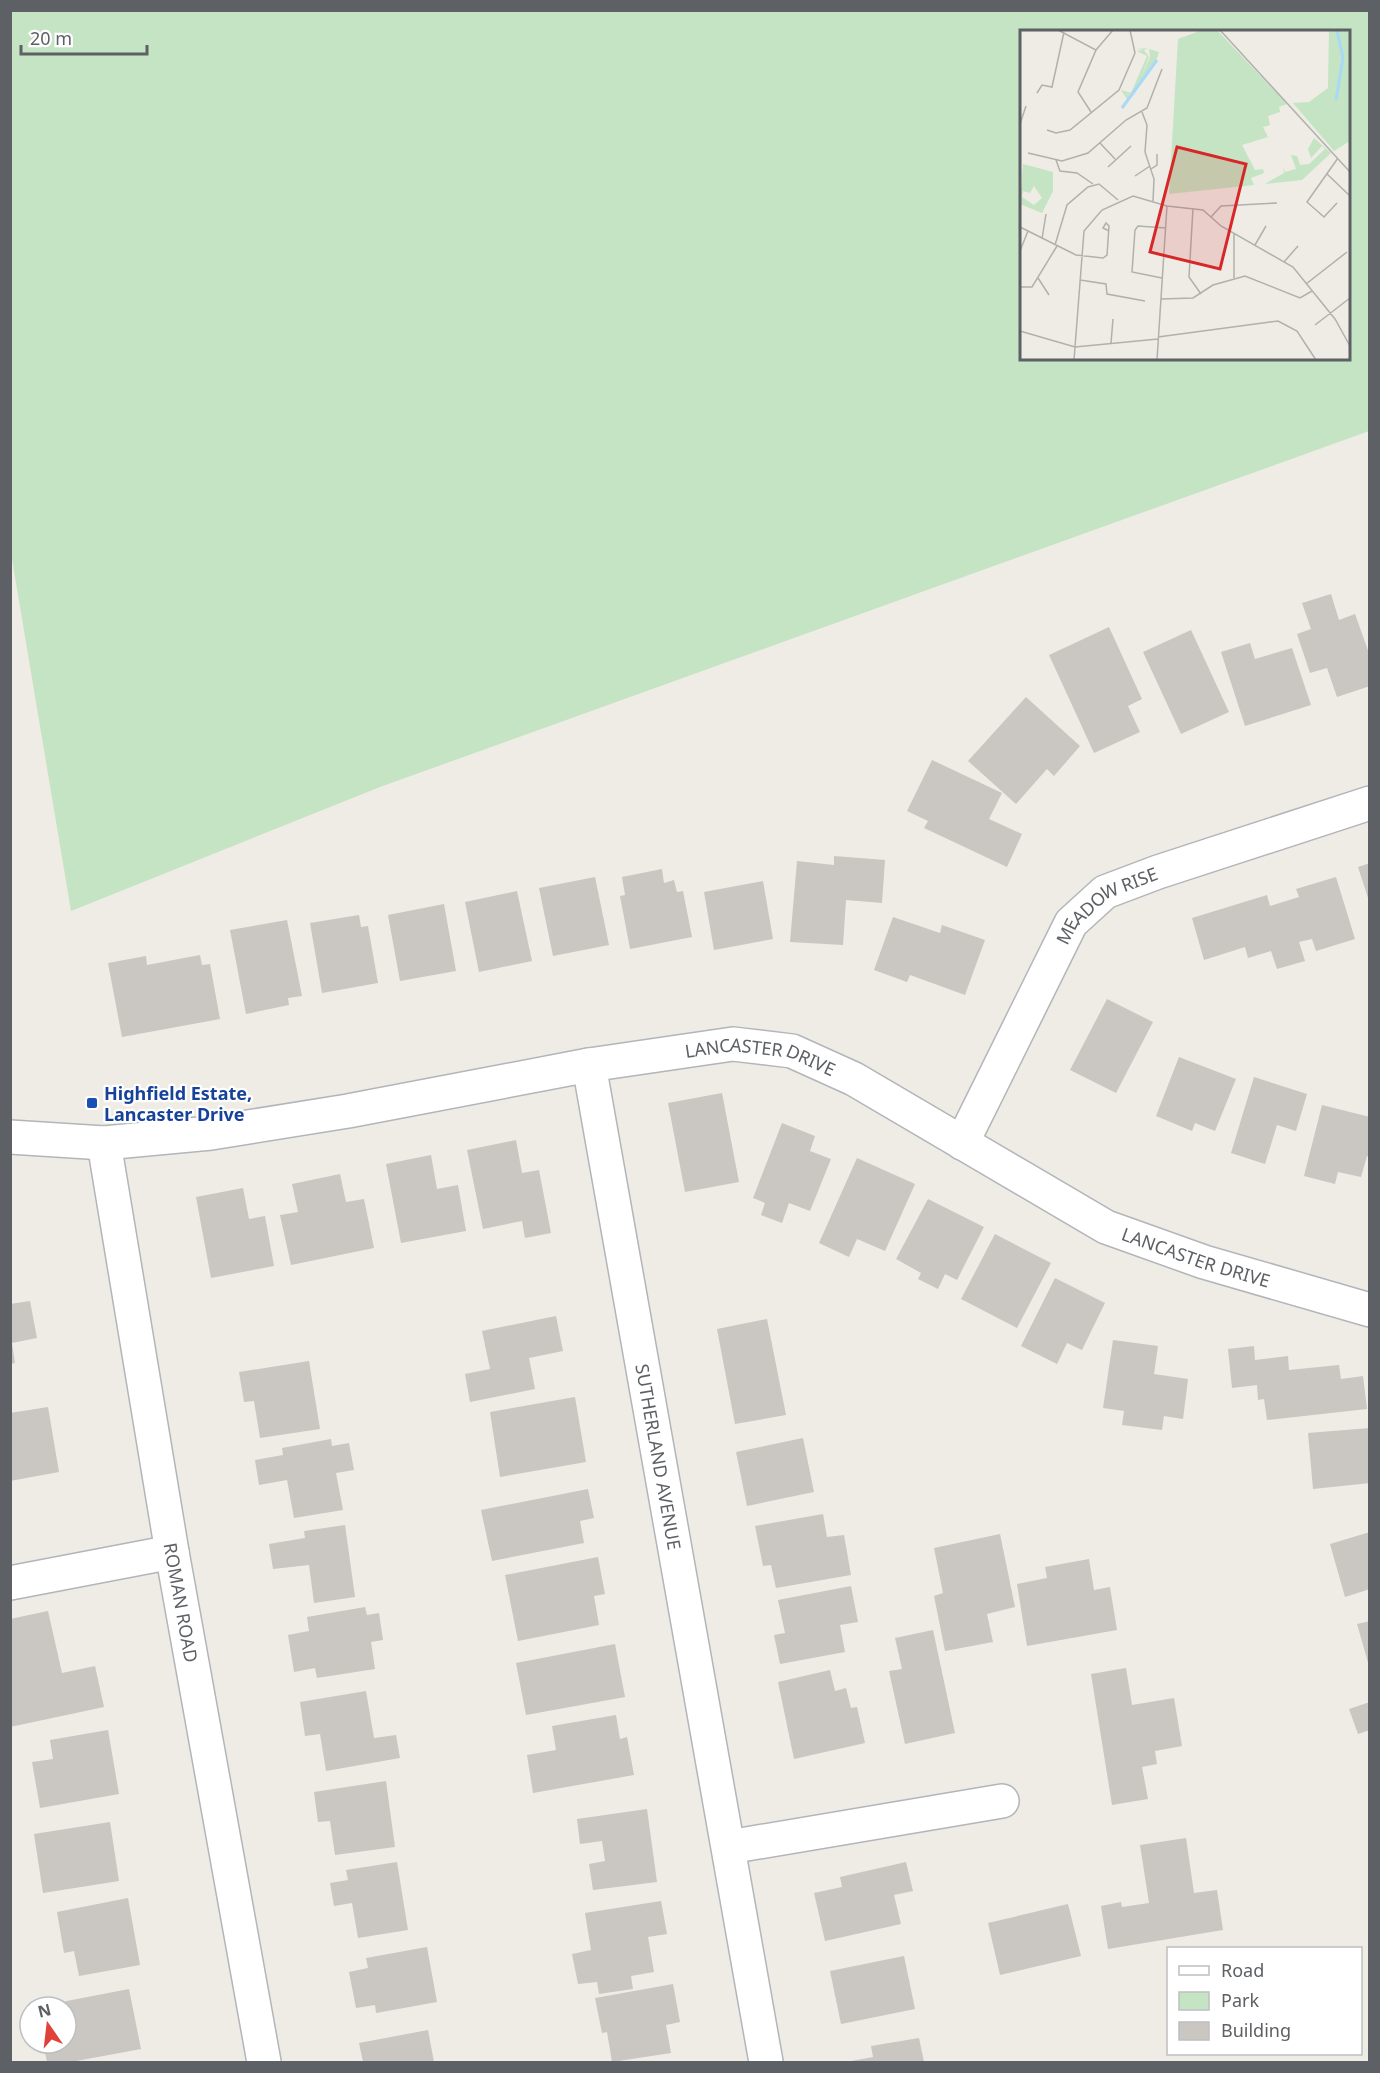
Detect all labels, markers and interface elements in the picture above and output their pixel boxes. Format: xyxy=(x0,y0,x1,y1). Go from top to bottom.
scale bar xyxy=(21,18,147,56)
text: 20 m xyxy=(30,26,72,50)
inset map xyxy=(1020,30,1350,360)
street label: MEADOW RISE xyxy=(1050,861,1161,948)
street label: LANCASTER DRIVE xyxy=(683,1032,839,1081)
place label: Highfield Estate, Lancaster Drive xyxy=(104,1081,252,1126)
marker: Highfield Estate, Lancaster Drive xyxy=(85,1096,99,1110)
street label: LANCASTER DRIVE xyxy=(1119,1222,1273,1292)
street label: SUTHERLAND AVENUE xyxy=(630,1362,687,1552)
street label: ROMAN ROAD xyxy=(159,1541,204,1664)
legend xyxy=(1167,1947,1362,2055)
text: Road xyxy=(1221,1958,1264,1982)
text: Park xyxy=(1221,1988,1259,2012)
north arrow xyxy=(18,1995,78,2055)
text: N xyxy=(35,1998,53,2023)
text: Building xyxy=(1221,2018,1291,2042)

